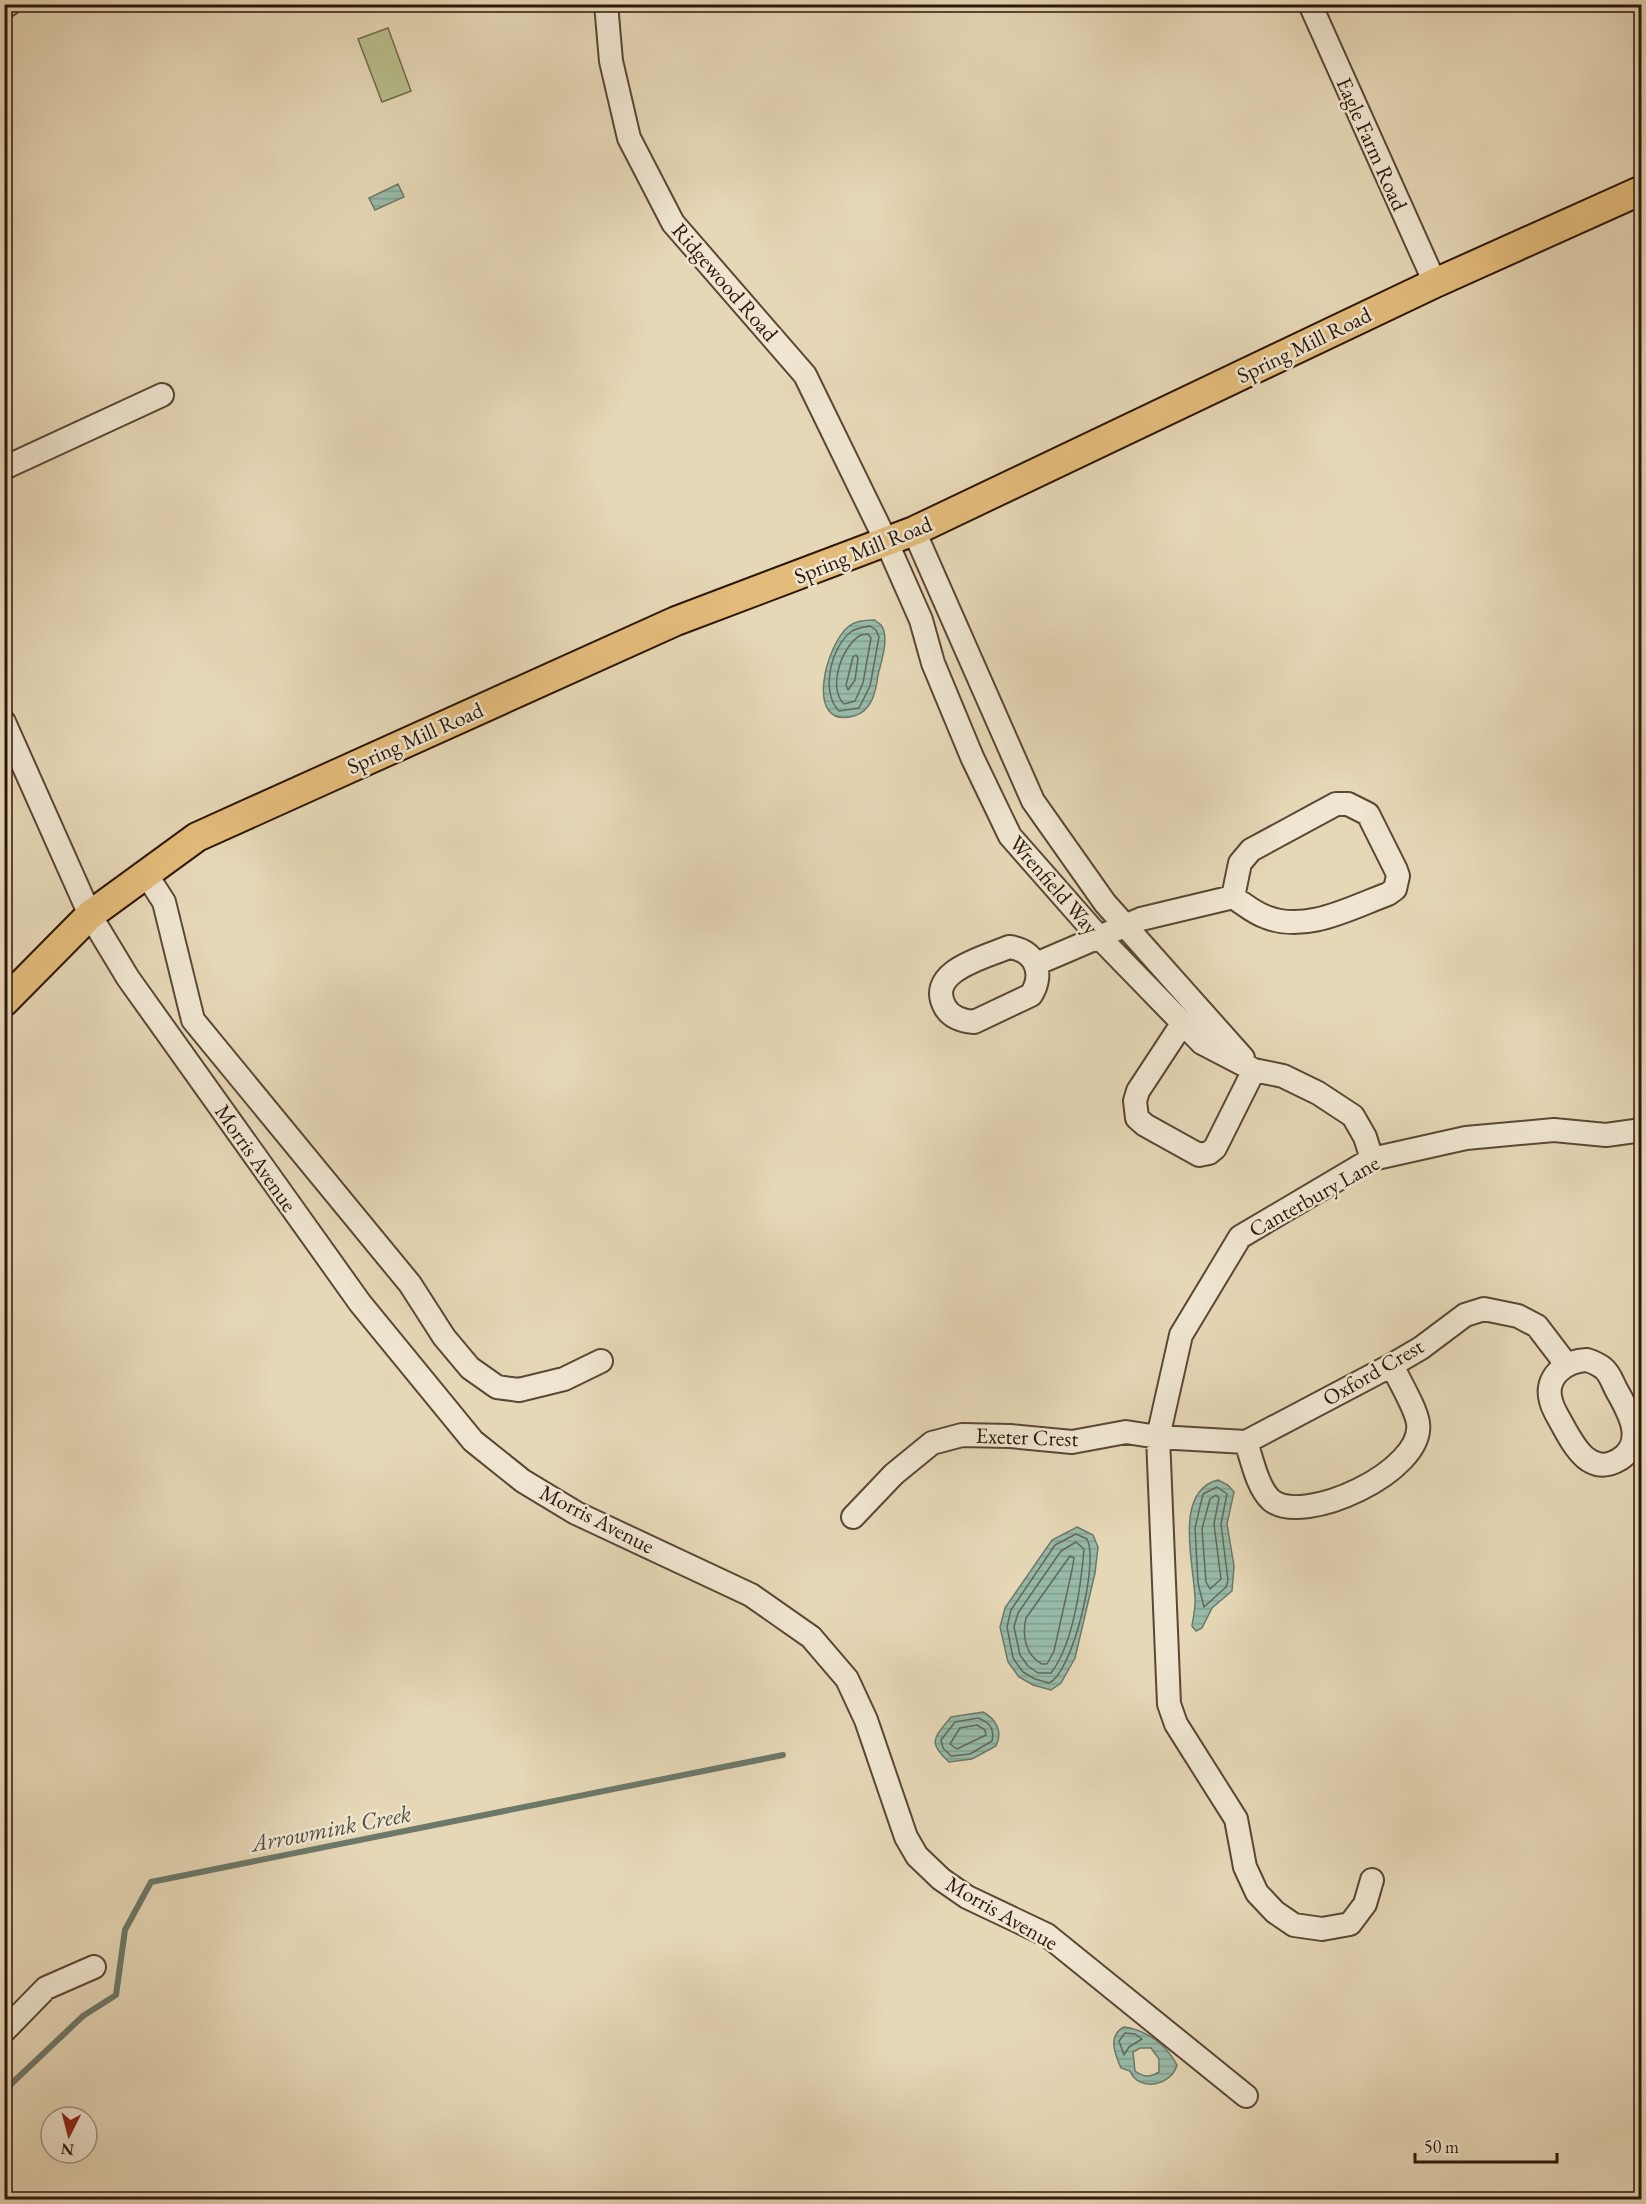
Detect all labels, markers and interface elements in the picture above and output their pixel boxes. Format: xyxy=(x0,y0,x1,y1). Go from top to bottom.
street label: Eagle Farm Road xyxy=(1330,73,1415,216)
street label: Ridgewood Road xyxy=(665,217,785,348)
street label: Spring Mill Road xyxy=(1232,300,1377,390)
street label: Spring Mill Road xyxy=(790,509,937,591)
street label: Spring Mill Road xyxy=(342,695,488,781)
street label: Wrenfield Way xyxy=(1003,829,1105,941)
street label: Morris Avenue xyxy=(208,1098,304,1218)
street label: Canterbury Lane xyxy=(1244,1148,1385,1244)
street label: Oxford Crest xyxy=(1317,1331,1429,1413)
street label: Exeter Crest xyxy=(975,1421,1079,1453)
street label: Morris Avenue xyxy=(535,1478,660,1560)
water label: Arrowmink Creek xyxy=(247,1797,414,1859)
street label: Morris Avenue xyxy=(941,1869,1064,1957)
north arrow xyxy=(39,2105,99,2165)
scale bar xyxy=(1415,2126,1558,2164)
text: 50 m xyxy=(1424,2135,1459,2158)
text: N xyxy=(60,2138,75,2161)

